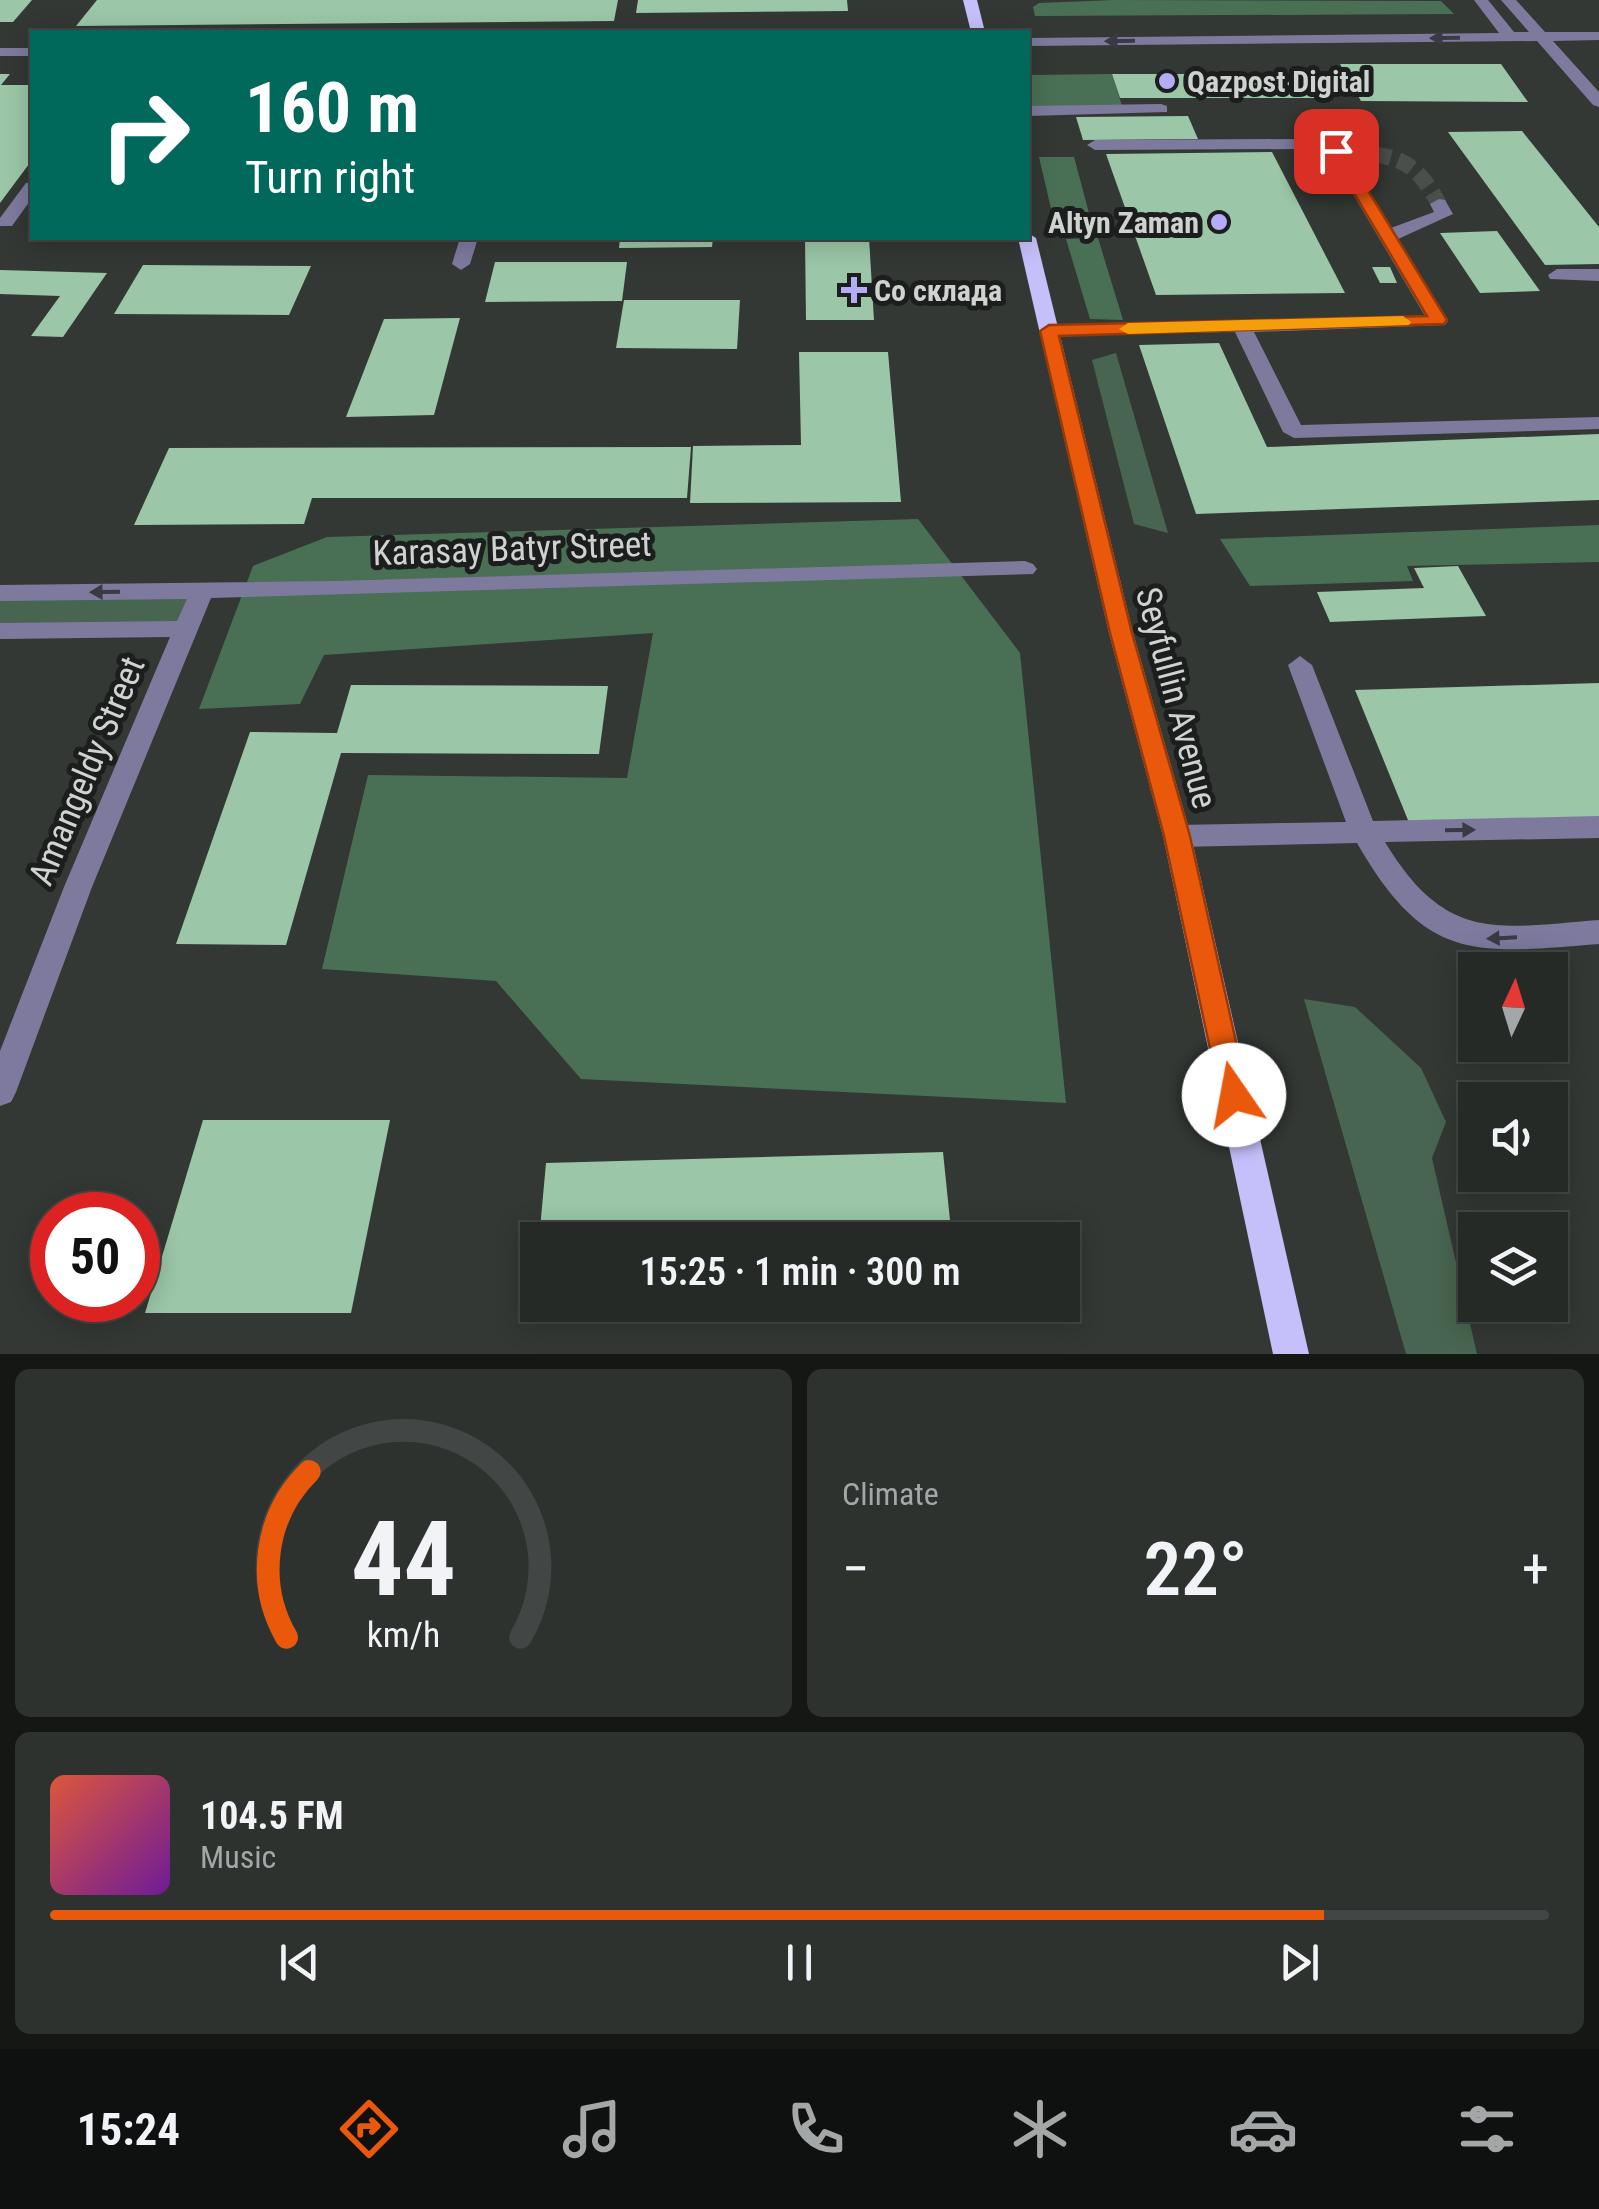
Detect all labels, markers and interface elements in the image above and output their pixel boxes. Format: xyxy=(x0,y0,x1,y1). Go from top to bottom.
one-way arrow xyxy=(1428,30,1460,46)
one-way arrow xyxy=(1103,33,1135,49)
place label: Qazpost Digital xyxy=(1187,64,1370,99)
text: 160 m xyxy=(245,67,419,149)
icon: right xyxy=(80,70,210,200)
marker: Qazpost Digital xyxy=(1156,70,1178,92)
pin xyxy=(1294,109,1379,194)
icon: arrive xyxy=(1309,124,1364,179)
text: Turn right xyxy=(245,151,415,204)
place label: Altyn Zaman xyxy=(1048,205,1199,240)
marker: Altyn Zaman xyxy=(1208,211,1230,233)
place label: Со склада xyxy=(874,273,1002,308)
marker: Со склада xyxy=(843,279,865,301)
street label: Karasay Batyr Street xyxy=(372,524,652,574)
street label: Seyfullin Avenue xyxy=(1127,583,1225,813)
one-way arrow xyxy=(88,584,120,600)
street label: Amangeldy Street xyxy=(20,651,154,891)
one-way arrow xyxy=(1444,822,1476,838)
one-way arrow xyxy=(1485,930,1517,946)
north arrow xyxy=(1458,952,1568,1062)
map controls xyxy=(1458,952,1568,1322)
position arrow xyxy=(1182,1043,1286,1147)
button: sound xyxy=(1458,1082,1568,1192)
speed limit sign: 50 xyxy=(30,1192,160,1322)
button: layers xyxy=(1458,1212,1568,1322)
text: 15:25 · 1 min · 300 m xyxy=(640,1250,960,1294)
text: Climate xyxy=(842,1475,939,1513)
text: 44 xyxy=(351,1499,456,1620)
text: 22° xyxy=(1143,1525,1248,1613)
text: − xyxy=(842,1537,870,1601)
text: + xyxy=(1522,1537,1549,1601)
text: km/h xyxy=(367,1614,440,1656)
text: 104.5 FM xyxy=(200,1794,344,1838)
text: Music xyxy=(200,1838,276,1876)
icon: previous xyxy=(272,1935,327,1990)
icon: pause xyxy=(772,1935,827,1990)
icon: next xyxy=(1272,1935,1327,1990)
icon: directions xyxy=(334,2094,404,2164)
icon: music xyxy=(557,2094,627,2164)
icon: phone xyxy=(781,2094,851,2164)
icon: climate xyxy=(1005,2094,1075,2164)
icon: car xyxy=(1228,2094,1298,2164)
icon: filters xyxy=(1452,2094,1522,2164)
text: 15:24 xyxy=(77,2103,180,2156)

